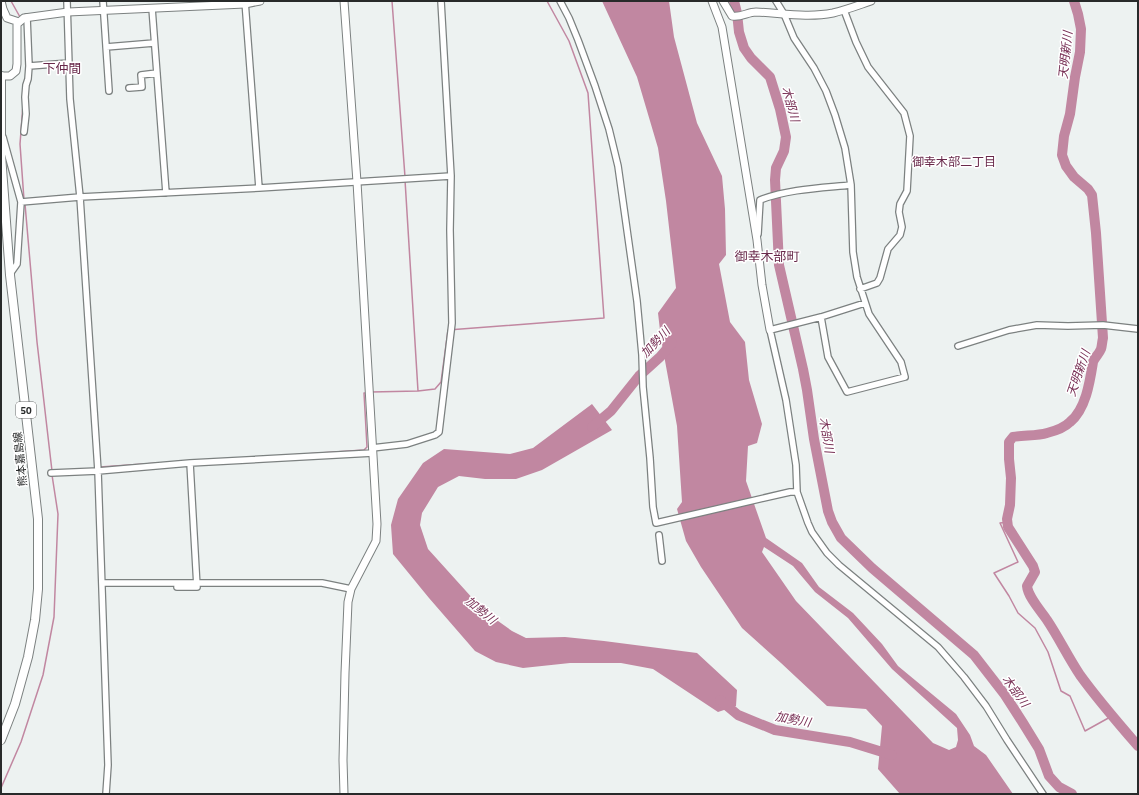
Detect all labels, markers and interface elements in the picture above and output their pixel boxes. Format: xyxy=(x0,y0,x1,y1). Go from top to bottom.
water label: 天明新川 xyxy=(1053,28,1077,80)
district label: 下仲間 xyxy=(42,58,82,78)
water label: 木部川 xyxy=(777,84,805,126)
district label: 御幸木部二丁目 xyxy=(912,152,996,171)
district label: 御幸木部町 xyxy=(734,246,800,266)
water label: 加勢川 xyxy=(636,321,676,362)
water label: 天明新川 xyxy=(1061,345,1095,399)
road number: 50 xyxy=(16,402,36,418)
water label: 木部川 xyxy=(815,416,840,456)
street label: 熊本嘉島線 xyxy=(9,431,31,487)
water label: 加勢川 xyxy=(461,591,503,630)
water label: 木部川 xyxy=(998,671,1035,713)
water label: 加勢川 xyxy=(774,706,814,732)

